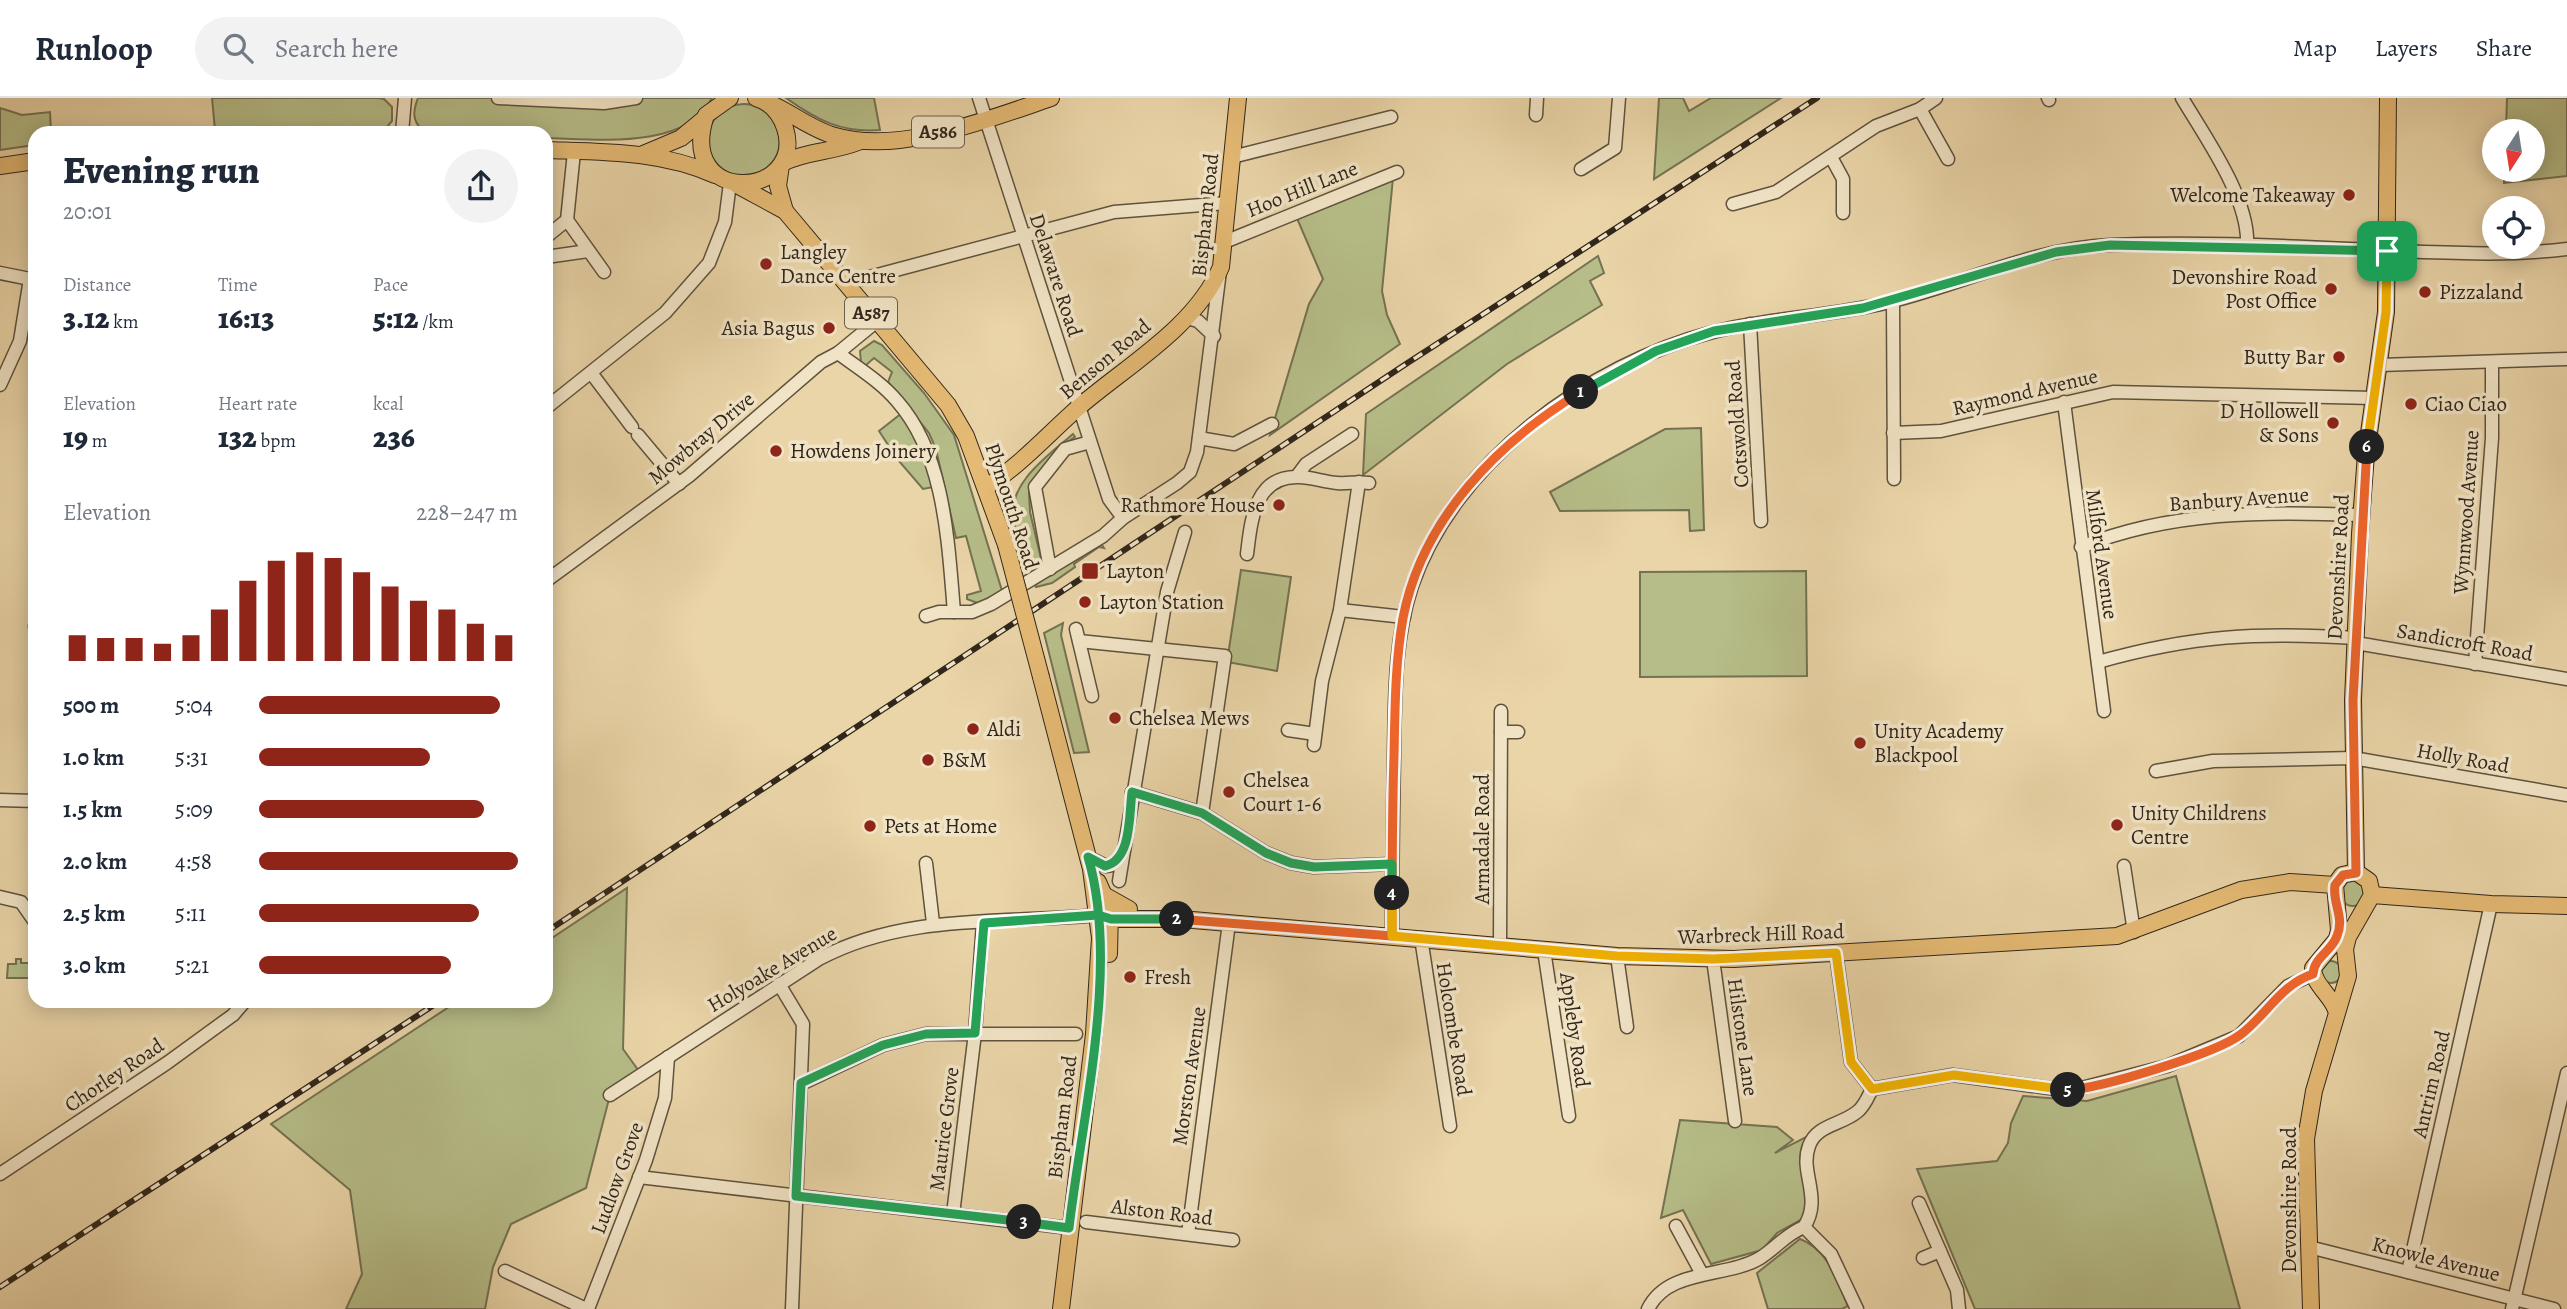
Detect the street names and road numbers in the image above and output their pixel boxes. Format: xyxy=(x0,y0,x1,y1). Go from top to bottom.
road number: A586 xyxy=(912,116,964,148)
street label: Bispham Road xyxy=(1185,151,1225,278)
street label: Hoo Hill Lane xyxy=(1242,154,1362,224)
street label: Delaware Road xyxy=(1023,210,1089,341)
road number: A587 xyxy=(845,298,897,328)
street label: Benson Road xyxy=(1053,312,1157,406)
street label: Cotswold Road xyxy=(1719,359,1755,489)
street label: Raymond Avenue xyxy=(1949,362,2101,422)
street label: Mowbray Drive xyxy=(642,385,760,491)
street label: Wynnwood Avenue xyxy=(2446,429,2486,596)
street label: Plymouth Road xyxy=(978,439,1046,573)
street label: Banbury Avenue xyxy=(2168,480,2310,518)
street label: Milford Avenue xyxy=(2079,487,2125,621)
street label: Devonshire Road xyxy=(2320,493,2356,641)
street label: Sandicroft Road xyxy=(2395,616,2536,668)
street label: Holly Road xyxy=(2415,736,2512,780)
street label: Armadale Road xyxy=(1468,773,1496,905)
street label: Warbreck Hill Road xyxy=(1676,917,1846,951)
street label: Holyoake Avenue xyxy=(702,919,842,1019)
street label: Holcombe Road xyxy=(1430,960,1479,1099)
street label: Appleby Road xyxy=(1553,970,1597,1090)
street label: Hilstone Lane xyxy=(1721,976,1765,1098)
street label: Morston Avenue xyxy=(1165,1005,1213,1147)
street label: Antrim Road xyxy=(2405,1027,2457,1142)
street label: Chorley Road xyxy=(59,1031,170,1119)
street label: Bispham Road xyxy=(1041,1053,1084,1180)
street label: Maurice Grove xyxy=(922,1065,966,1193)
street label: Ludlow Grove xyxy=(584,1118,650,1238)
street label: Devonshire Road xyxy=(2275,1126,2303,1273)
street label: Alston Road xyxy=(1109,1192,1215,1232)
street label: Knowle Avenue xyxy=(2369,1230,2503,1288)

